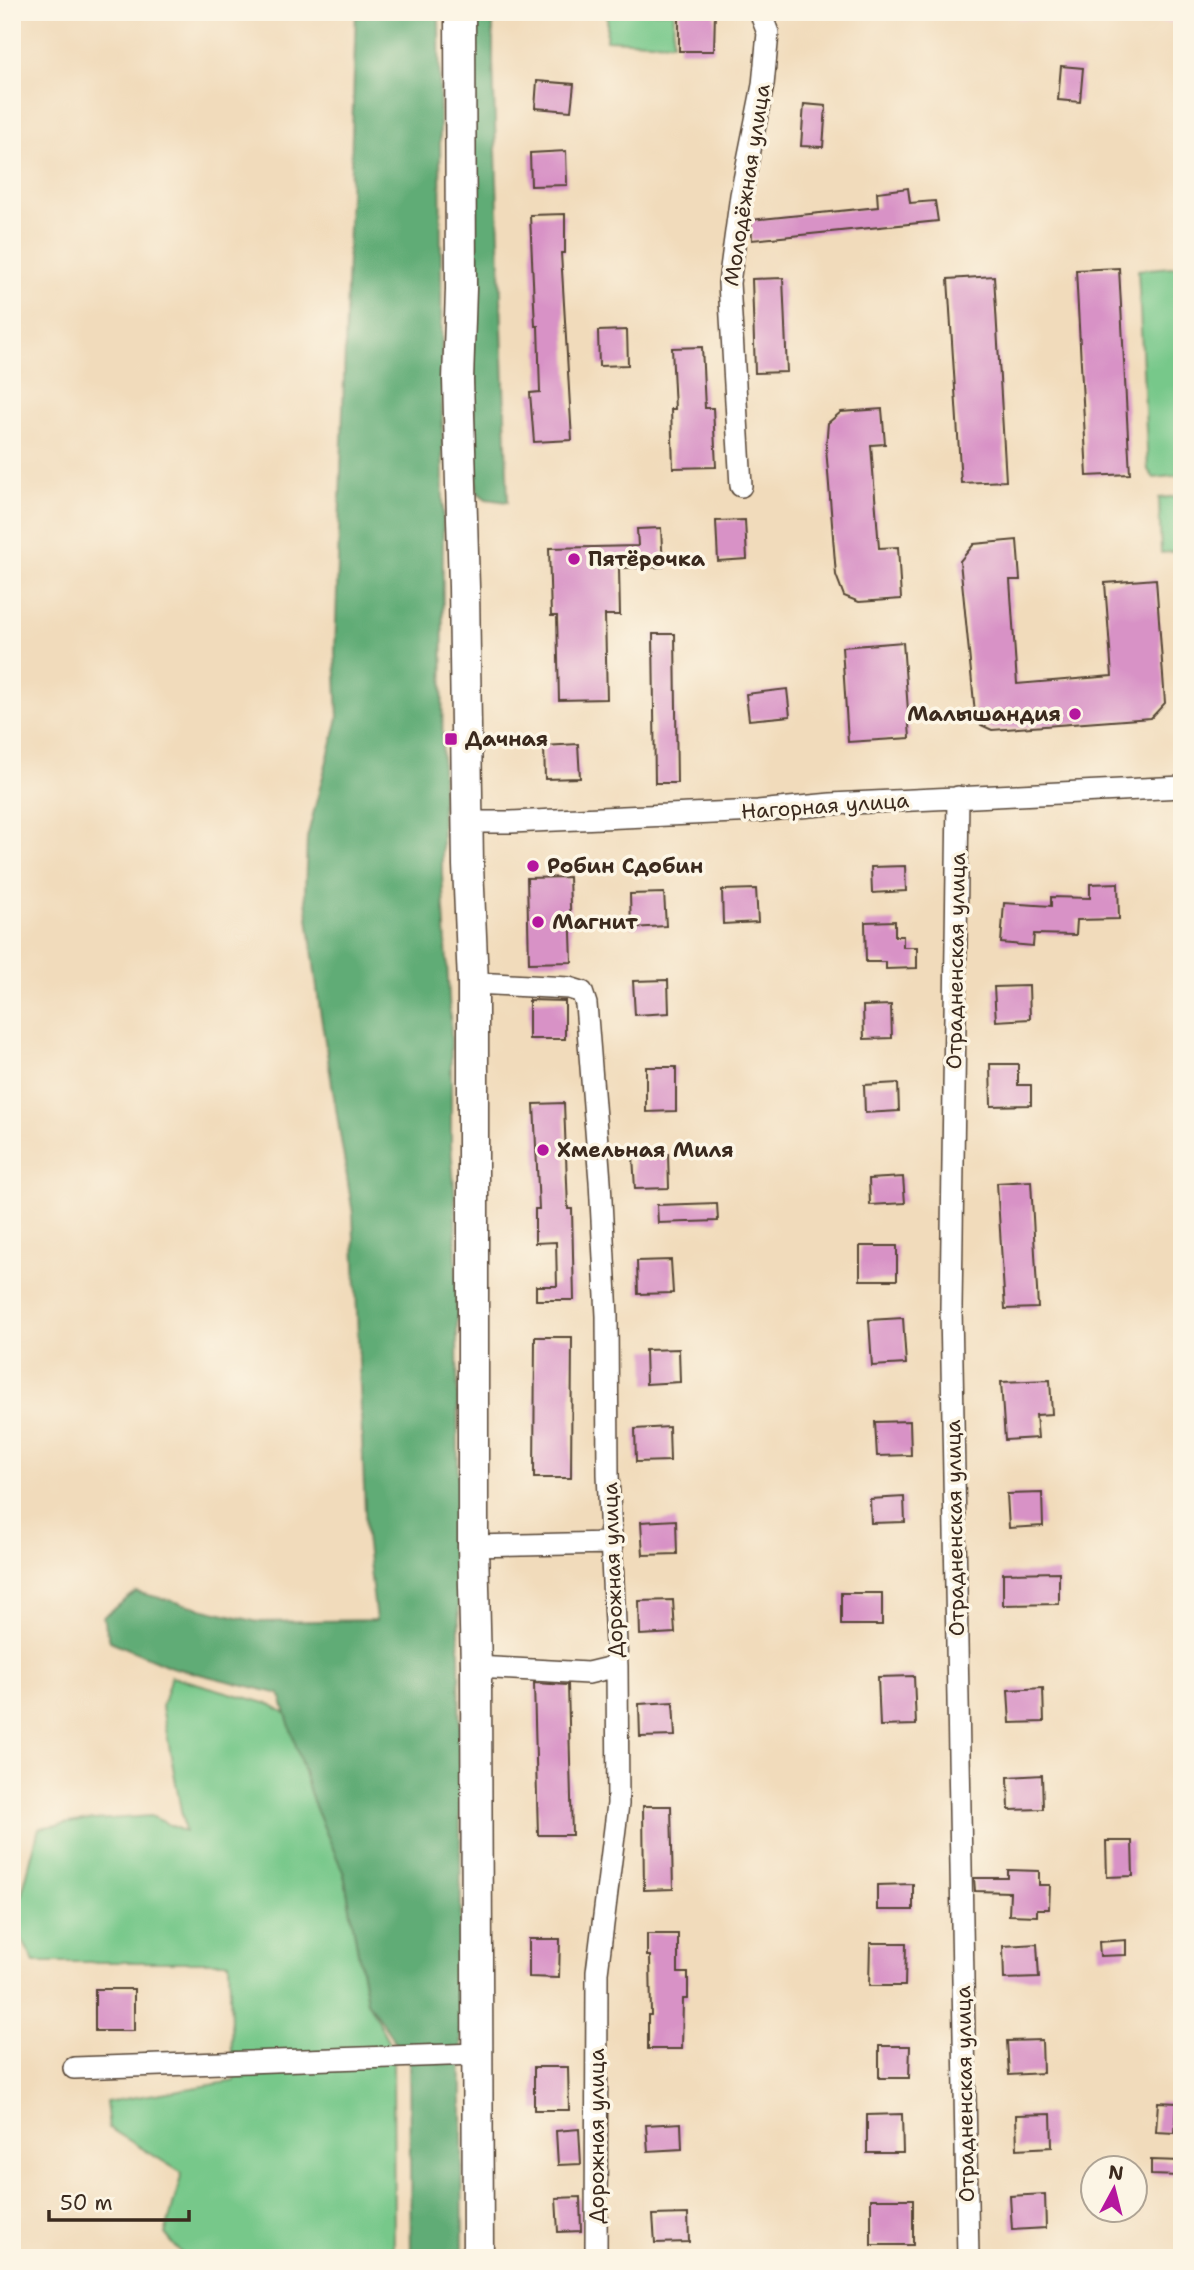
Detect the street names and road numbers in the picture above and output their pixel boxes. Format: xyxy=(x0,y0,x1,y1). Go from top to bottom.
street label: Молодёжная улица xyxy=(717,82,777,288)
street label: Нагорная улица xyxy=(740,786,910,826)
street label: Отрадненская улица xyxy=(940,852,972,1070)
street label: Отрадненская улица xyxy=(939,1419,971,1637)
street label: Дорожная улица xyxy=(596,1482,630,1658)
street label: Отрадненская улица xyxy=(949,1985,981,2203)
street label: Дорожная улица xyxy=(583,2048,611,2224)

